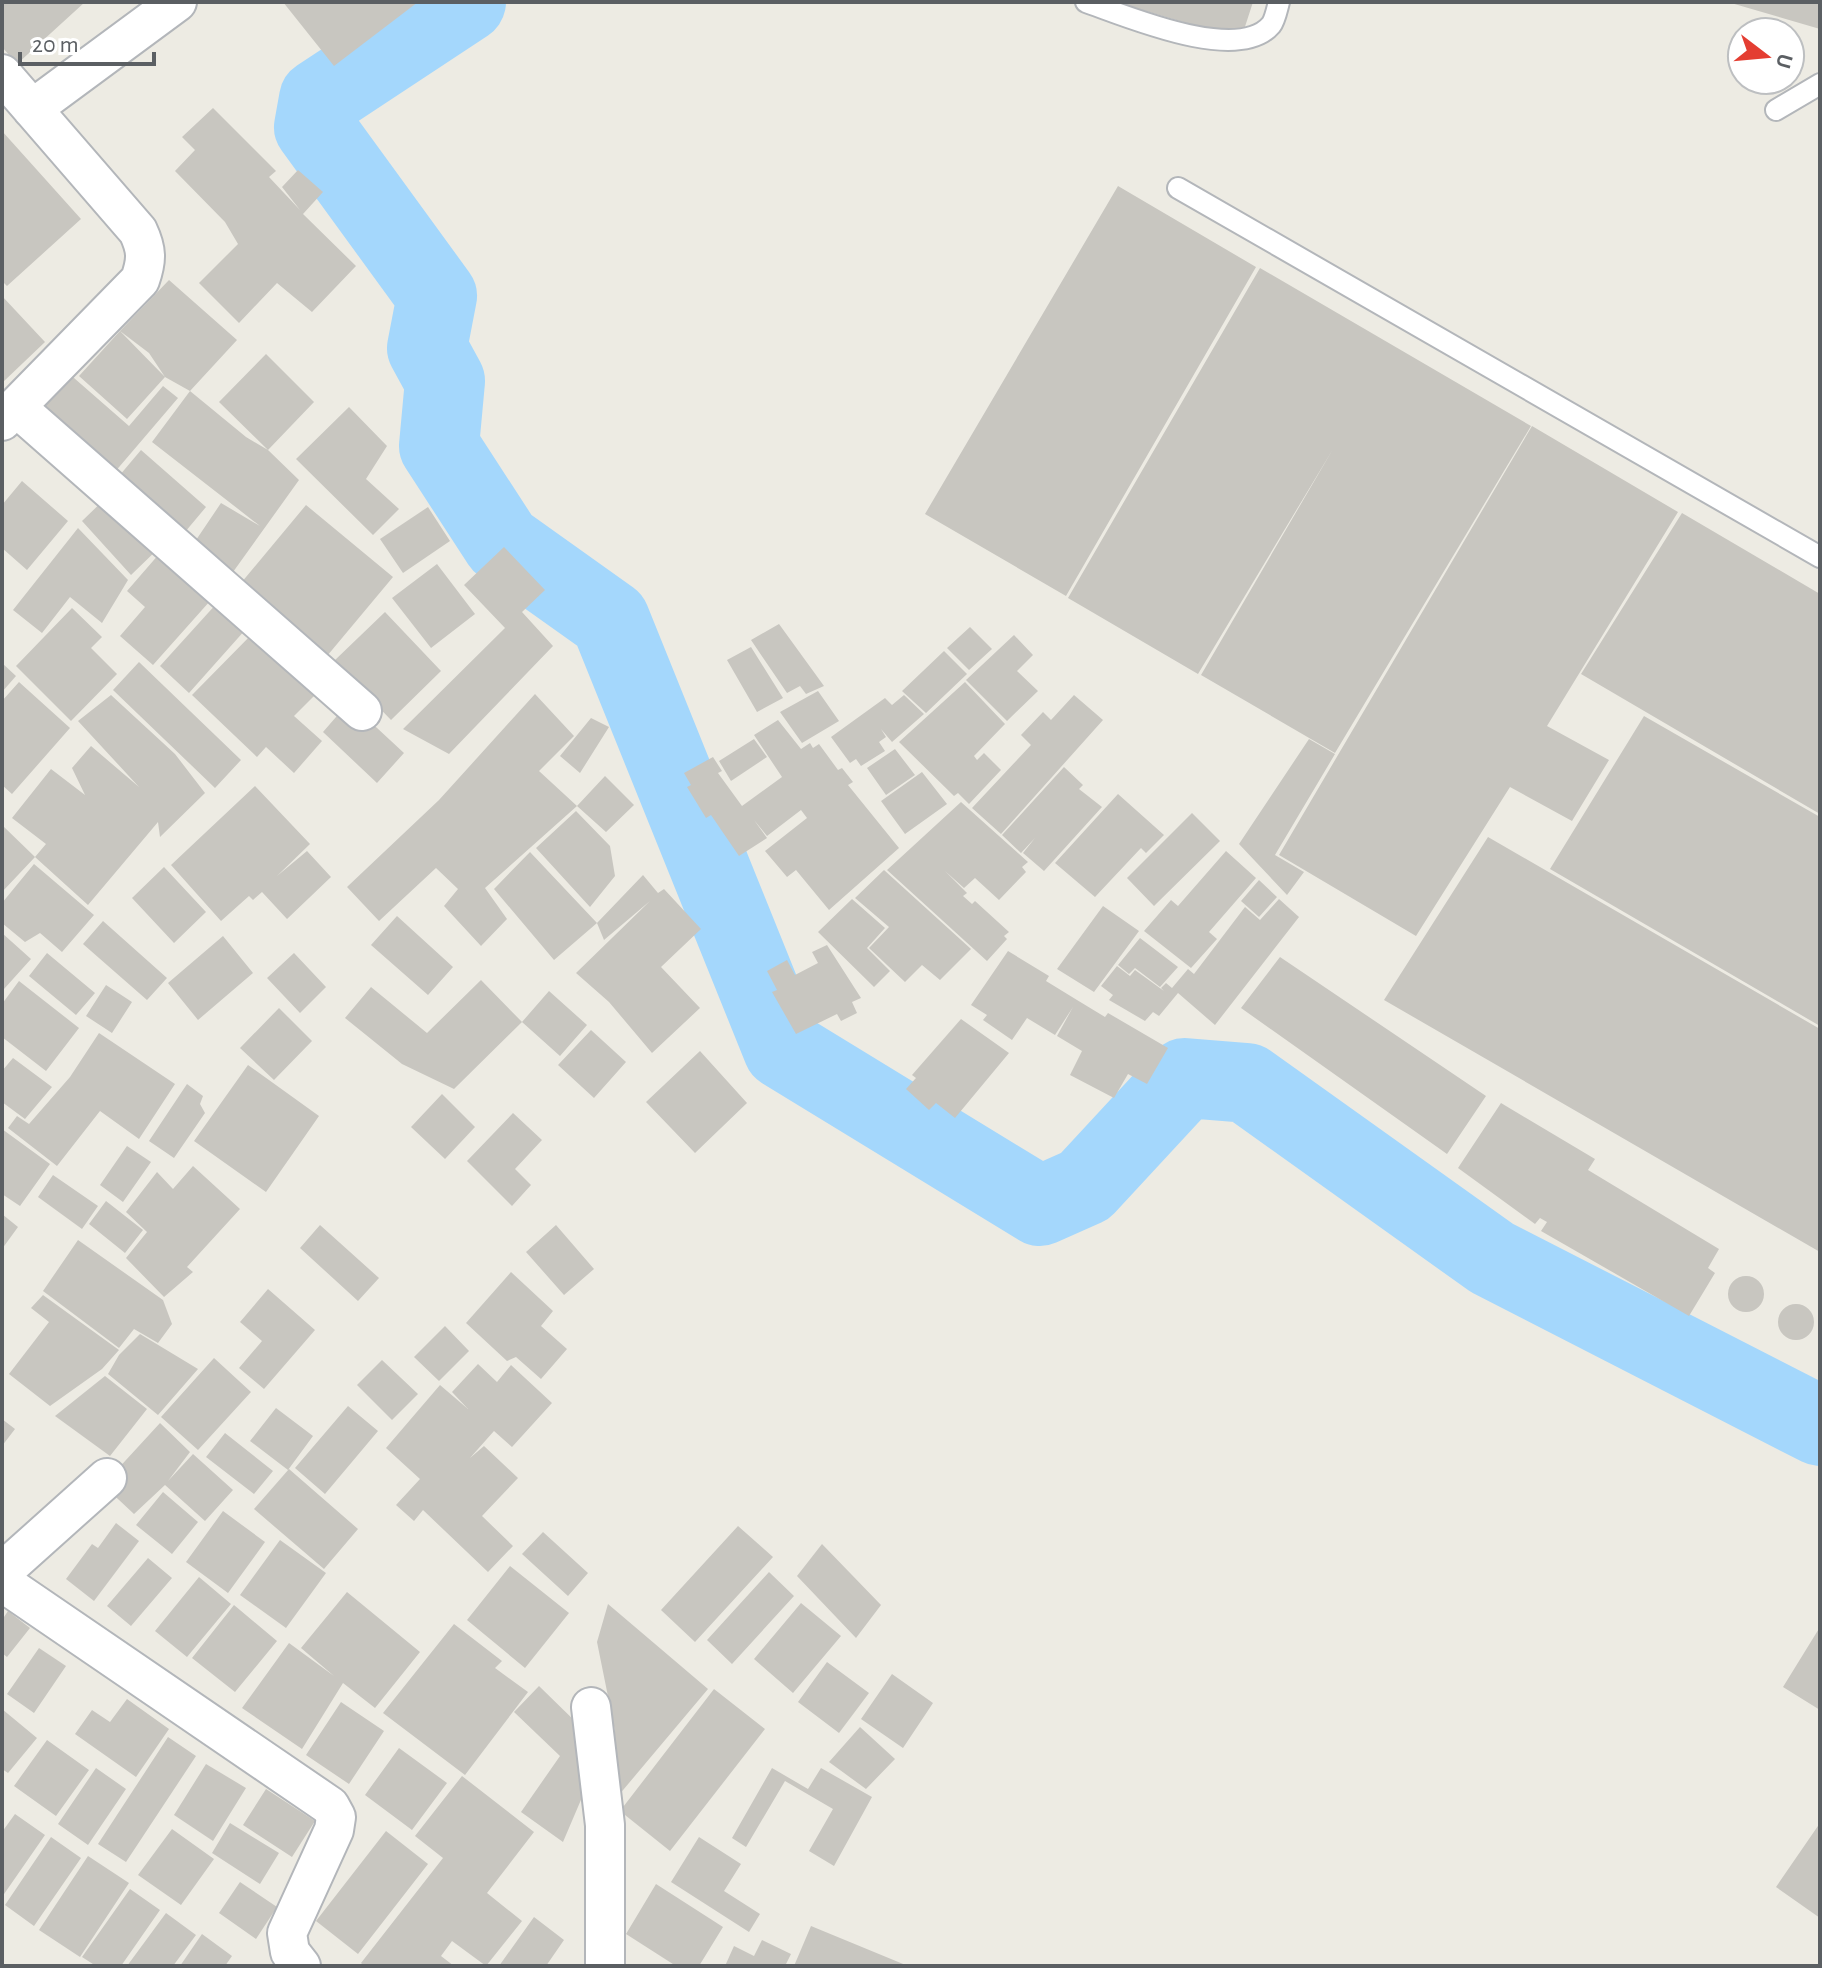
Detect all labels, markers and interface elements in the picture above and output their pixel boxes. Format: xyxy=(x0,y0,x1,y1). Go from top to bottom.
scale bar xyxy=(20,16,154,66)
north arrow xyxy=(1726,16,1806,96)
text: 20 m xyxy=(32,33,79,57)
text: U xyxy=(1772,51,1797,71)

